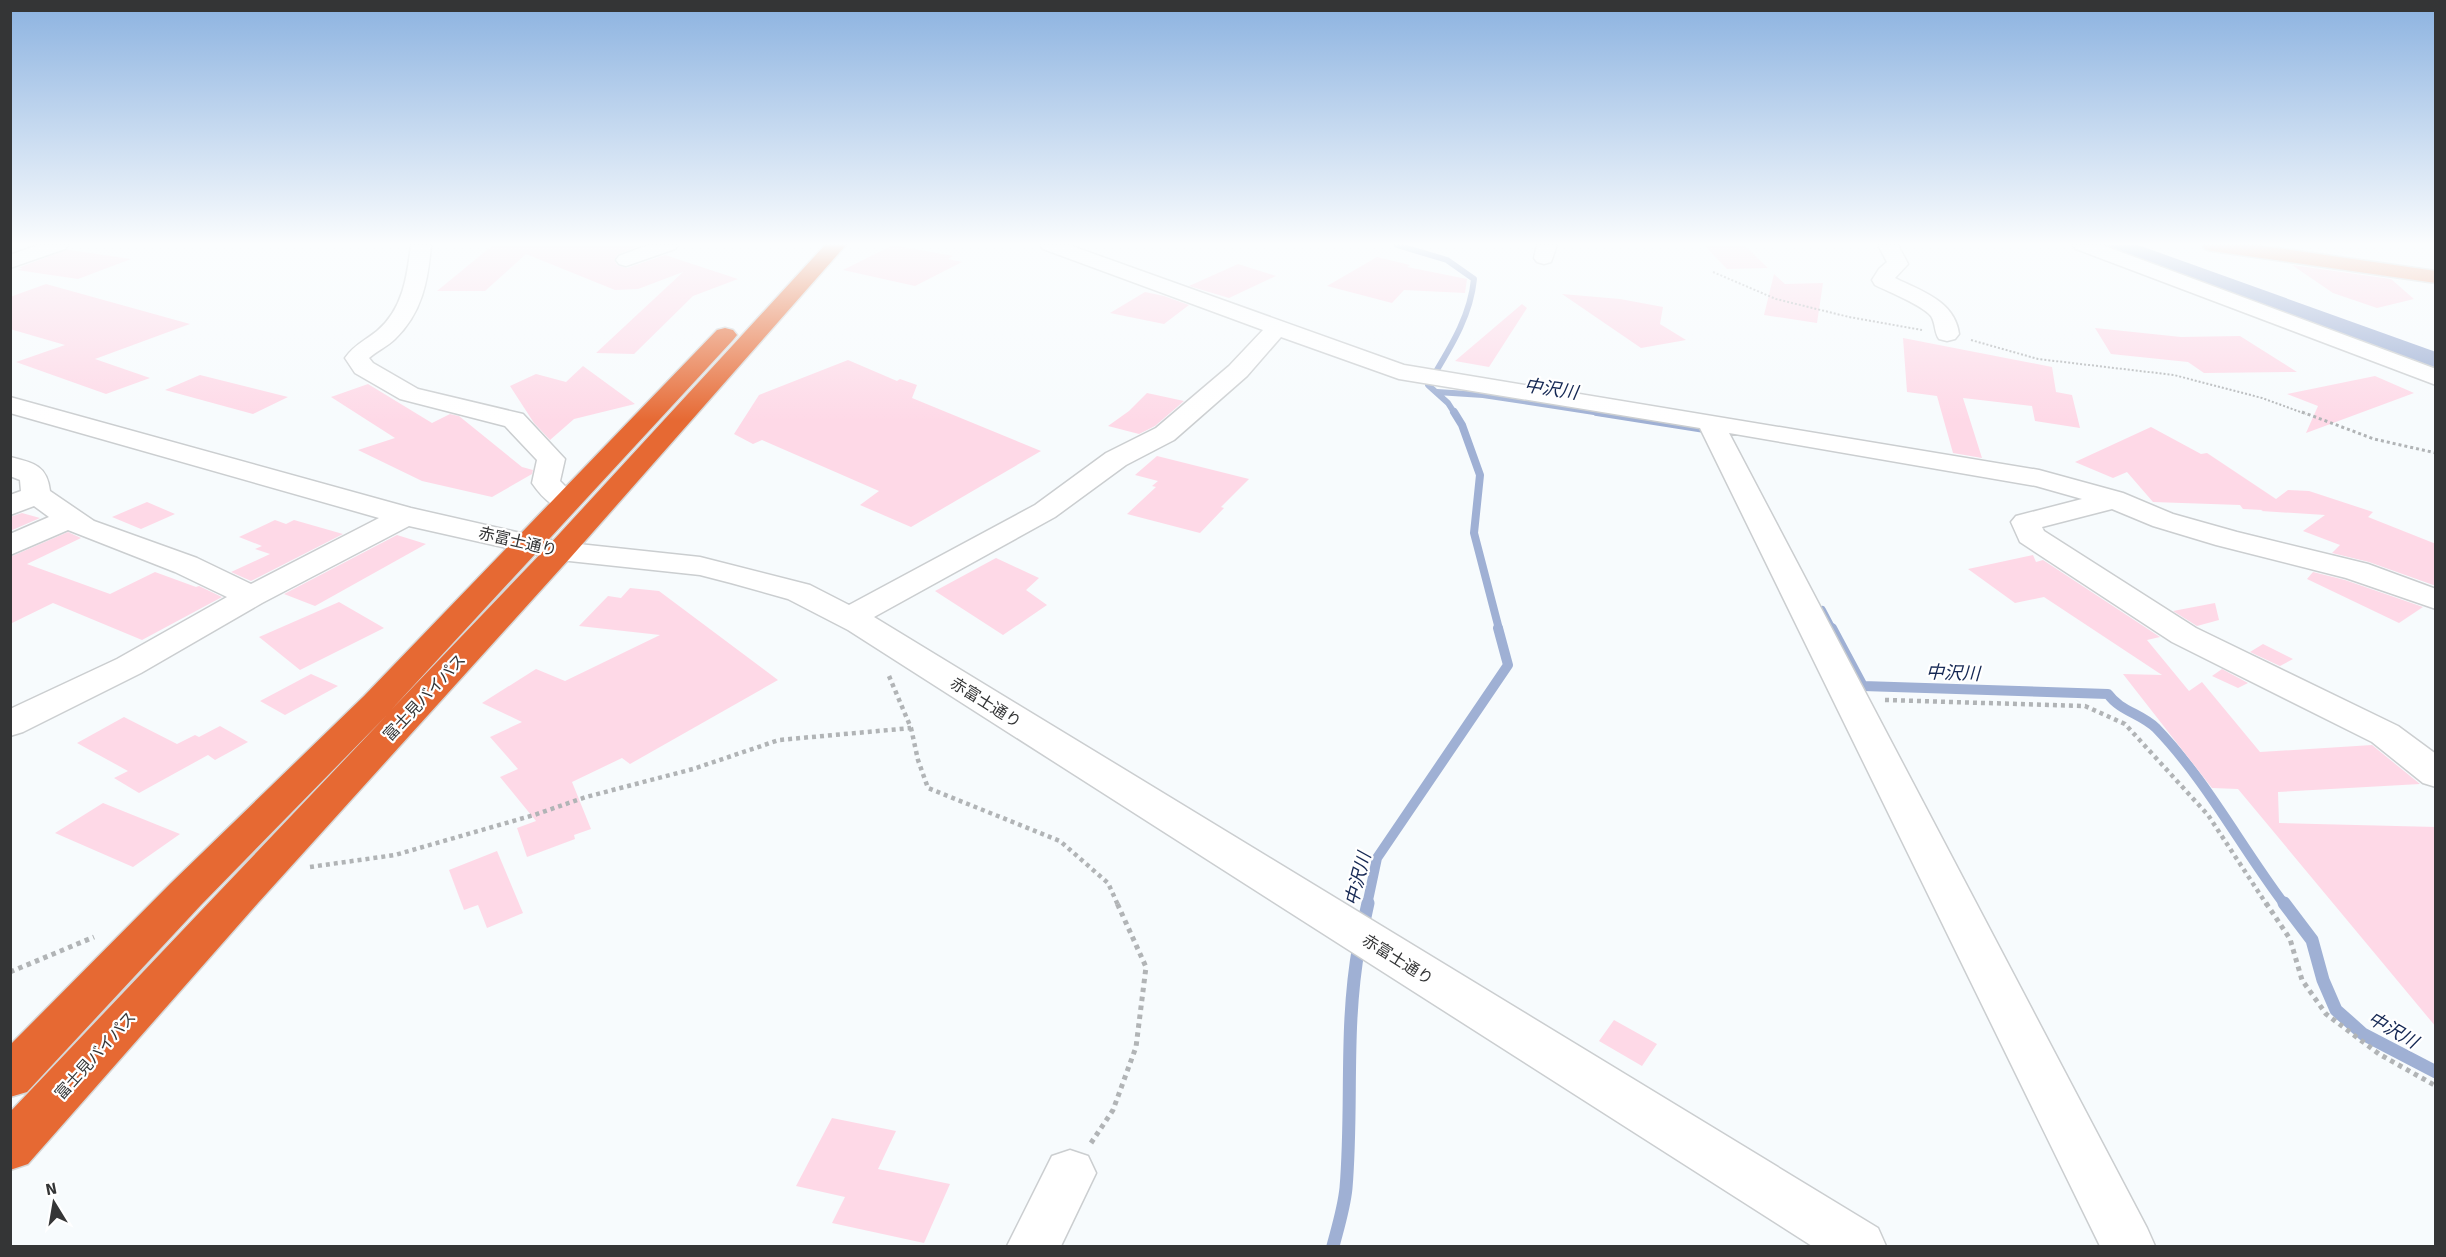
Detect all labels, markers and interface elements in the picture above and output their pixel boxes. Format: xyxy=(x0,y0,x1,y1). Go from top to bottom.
water label: 中沢川 xyxy=(1523,374,1581,404)
street label: 赤富士通り xyxy=(477,523,559,561)
street label: 富士見バイパス xyxy=(379,650,470,745)
water label: 中沢川 xyxy=(1926,661,1982,685)
street label: 赤富士通り xyxy=(946,673,1025,733)
water label: 中沢川 xyxy=(1340,848,1376,908)
street label: 赤富士通り xyxy=(1358,930,1437,990)
street label: 富士見バイパス xyxy=(51,1007,141,1104)
water label: 中沢川 xyxy=(2364,1007,2424,1054)
north arrow xyxy=(24,1173,84,1233)
text: N xyxy=(44,1178,59,1200)

